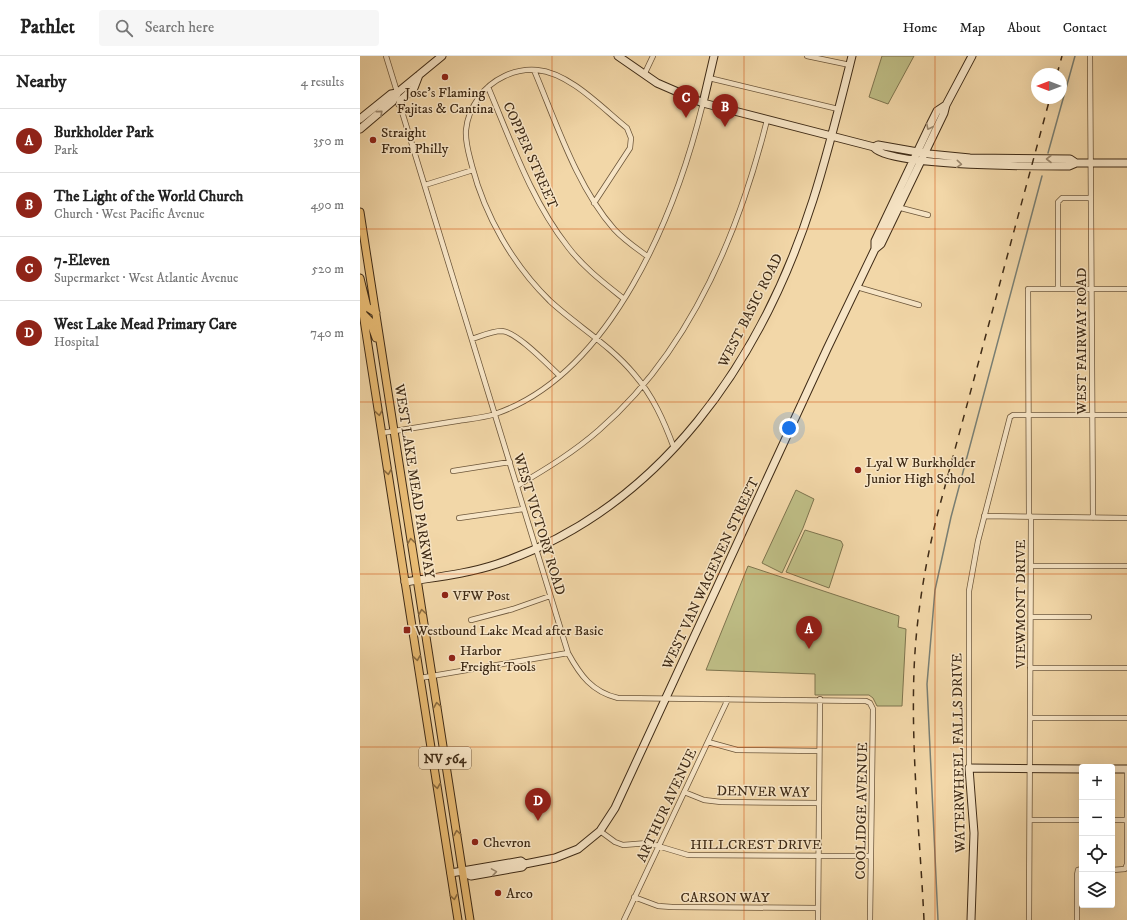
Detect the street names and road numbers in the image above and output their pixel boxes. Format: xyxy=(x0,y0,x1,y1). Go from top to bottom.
street label: COPPER STREET xyxy=(498,99,562,212)
street label: WEST BASIC ROAD xyxy=(714,251,787,371)
street label: WEST FAIRWAY ROAD xyxy=(1073,268,1091,415)
street label: WEST LAKE MEAD PARKWAY xyxy=(390,382,438,580)
street label: WEST VICTORY ROAD xyxy=(509,450,569,597)
street label: WEST VAN WAGENEN STREET xyxy=(658,474,764,673)
street label: VIEWMONT DRIVE xyxy=(1012,539,1030,670)
street label: WATERWHEEL FALLS DRIVE xyxy=(948,653,970,854)
street label: COOLIDGE AVENUE xyxy=(852,742,872,880)
street label: ARTHUR AVENUE xyxy=(633,746,701,865)
road number: NV 564 xyxy=(419,747,471,769)
street label: DENVER WAY xyxy=(717,782,810,802)
street label: HILLCREST DRIVE xyxy=(690,836,822,854)
street label: CARSON WAY xyxy=(681,889,770,907)

